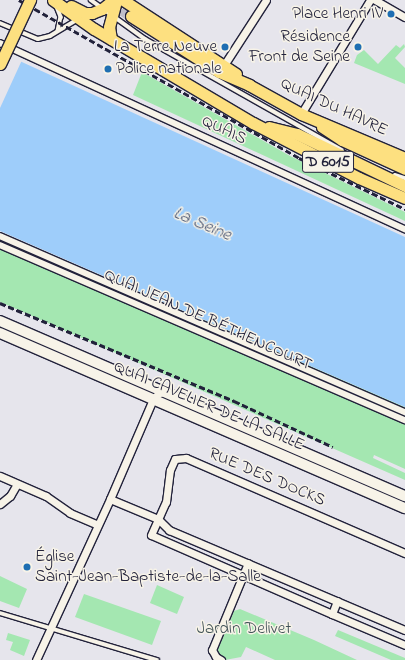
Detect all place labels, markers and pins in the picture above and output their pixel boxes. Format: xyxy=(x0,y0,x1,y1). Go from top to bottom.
place label: Place Henri IV xyxy=(292,4,383,24)
marker: Place Henri IV xyxy=(386,9,396,19)
place label: Résidence Front de Seine xyxy=(249,27,350,67)
place label: La Terre Neuve xyxy=(114,37,217,57)
marker: La Terre Neuve xyxy=(220,42,230,52)
marker: Résidence Front de Seine xyxy=(353,42,363,52)
place label: Police nationale xyxy=(116,59,222,79)
marker: Police nationale xyxy=(103,64,113,74)
place label: Église Saint-Jean-Baptiste-de-la-Salle xyxy=(35,547,261,587)
marker: Église Saint-Jean-Baptiste-de-la-Salle xyxy=(22,562,32,572)

